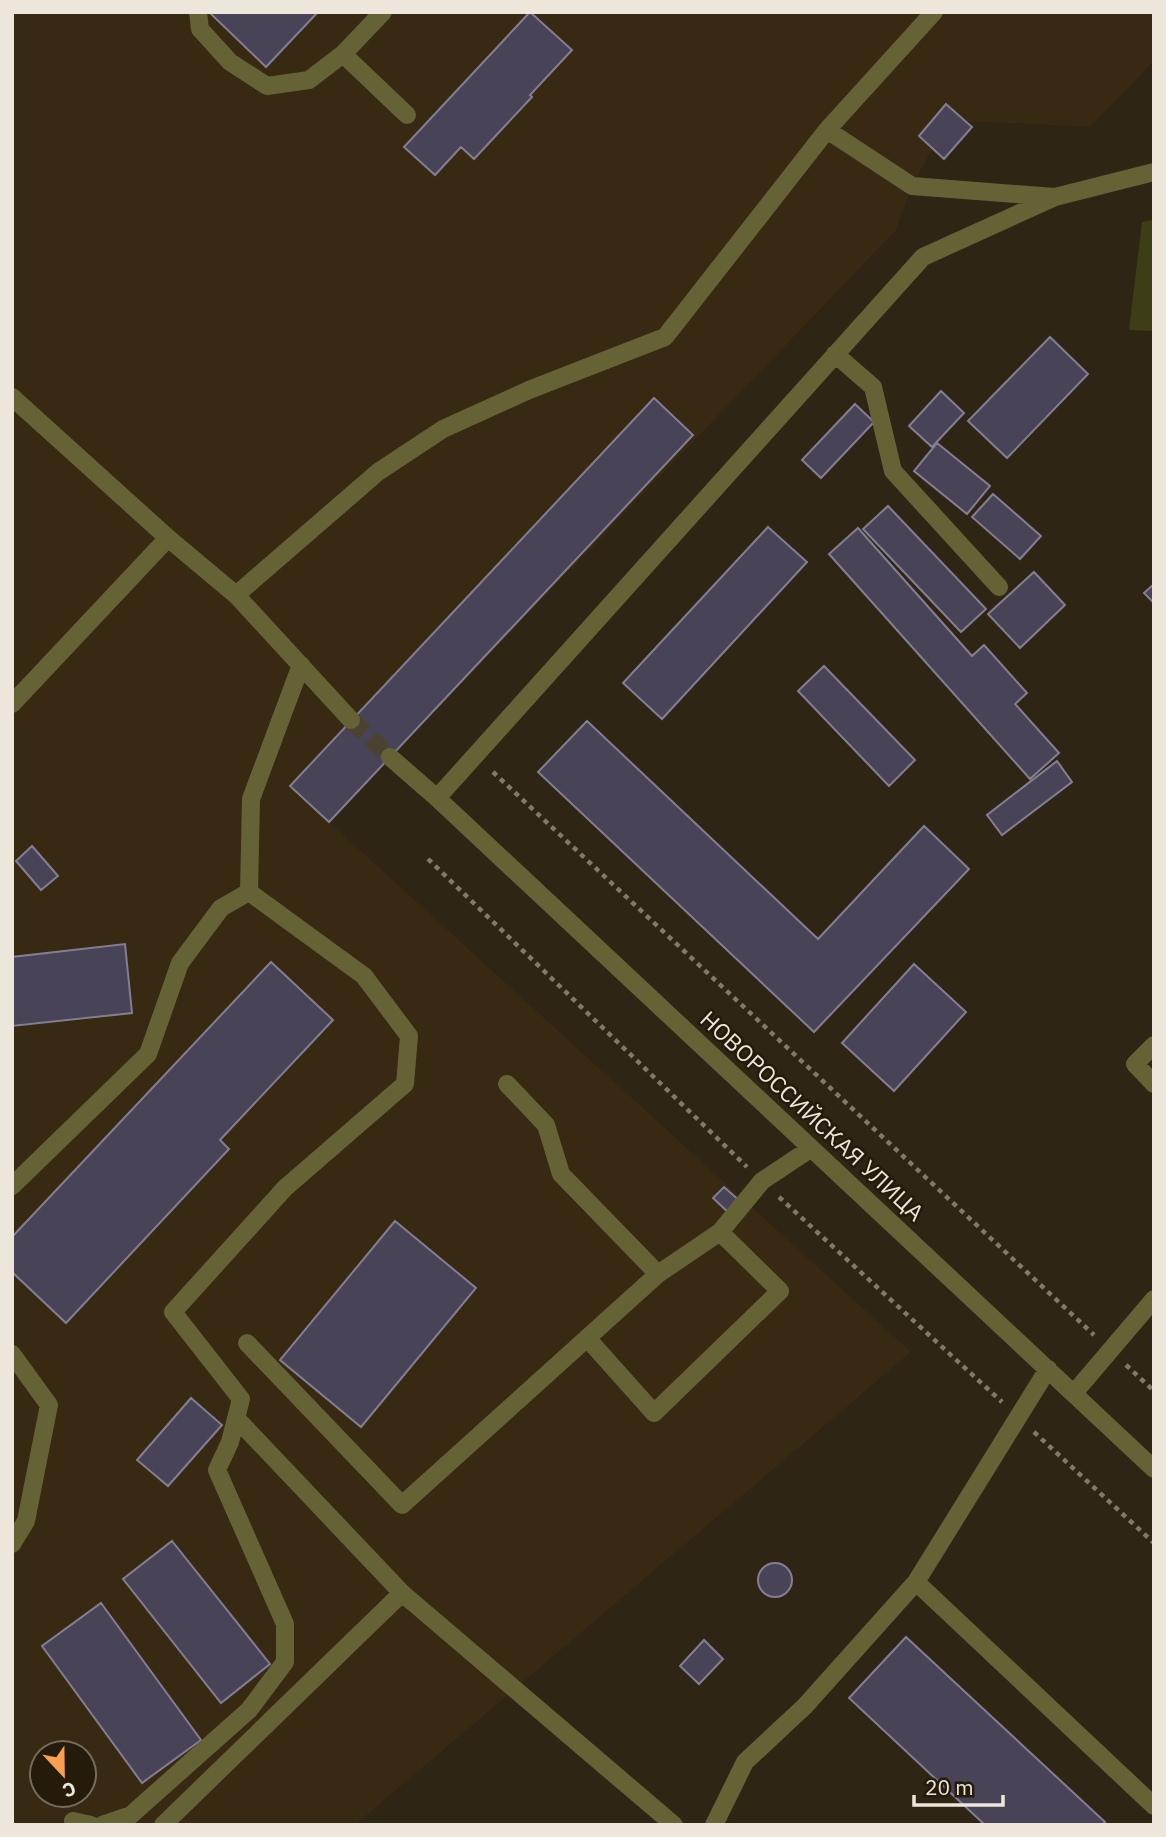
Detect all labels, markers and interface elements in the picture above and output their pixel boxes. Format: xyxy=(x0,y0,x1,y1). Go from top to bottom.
street label: НОВОРОССИЙСКАЯ УЛИЦА xyxy=(694,1004,931,1227)
north arrow xyxy=(28,1739,98,1809)
scale bar xyxy=(914,1764,1003,1808)
text: 20 m xyxy=(925,1773,974,1801)
text: С xyxy=(59,1776,80,1803)

